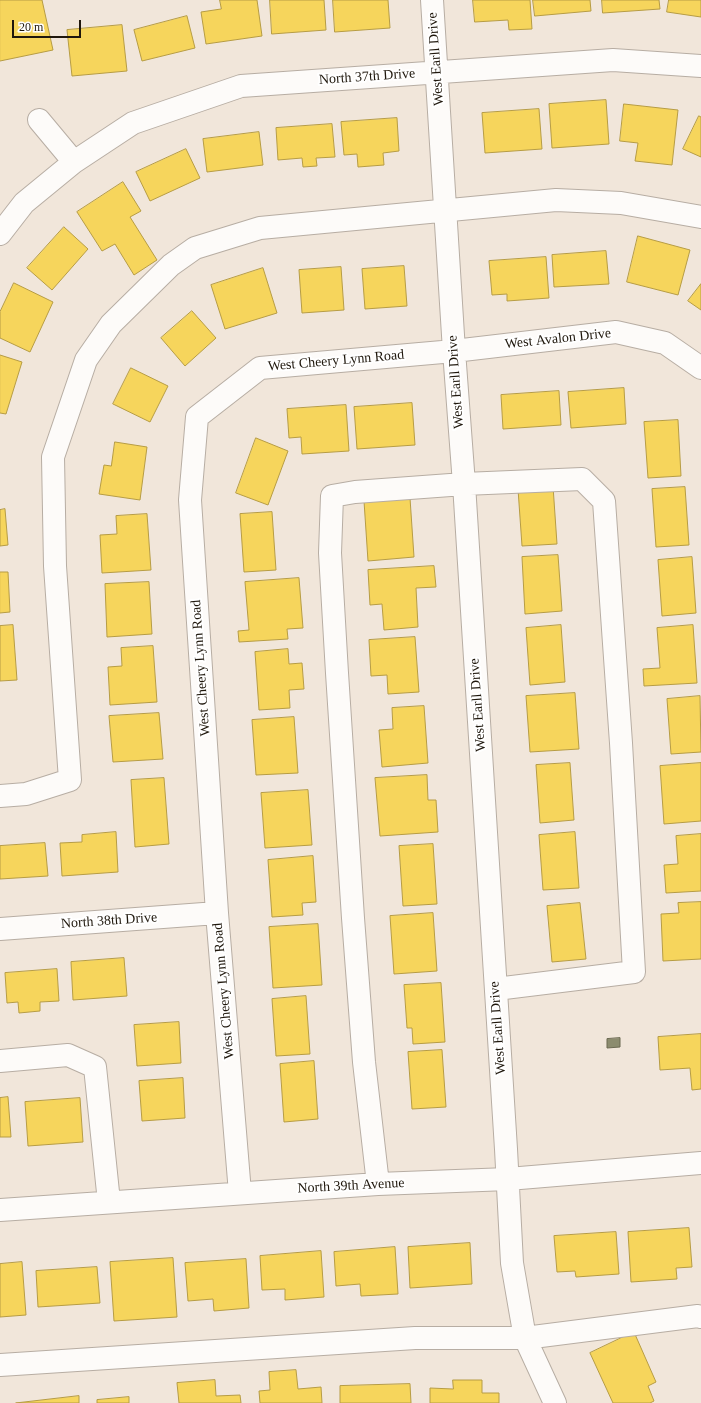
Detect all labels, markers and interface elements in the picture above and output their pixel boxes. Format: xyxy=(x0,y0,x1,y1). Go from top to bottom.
scale bar xyxy=(14,12,83,38)
street label: West Earll Drive xyxy=(424,12,448,106)
text: 20 m xyxy=(19,20,43,34)
street label: North 37th Drive xyxy=(318,65,416,89)
street label: West Avalon Drive xyxy=(504,325,612,353)
street label: West Earll Drive xyxy=(444,335,468,429)
street label: West Cheery Lynn Road xyxy=(267,347,405,375)
street label: West Cheery Lynn Road xyxy=(188,599,214,737)
street label: West Earll Drive xyxy=(466,658,490,752)
street label: North 38th Drive xyxy=(60,909,158,933)
street label: West Cheery Lynn Road xyxy=(210,922,238,1060)
street label: West Earll Drive xyxy=(486,981,510,1075)
street label: North 39th Avenue xyxy=(297,1175,405,1197)

